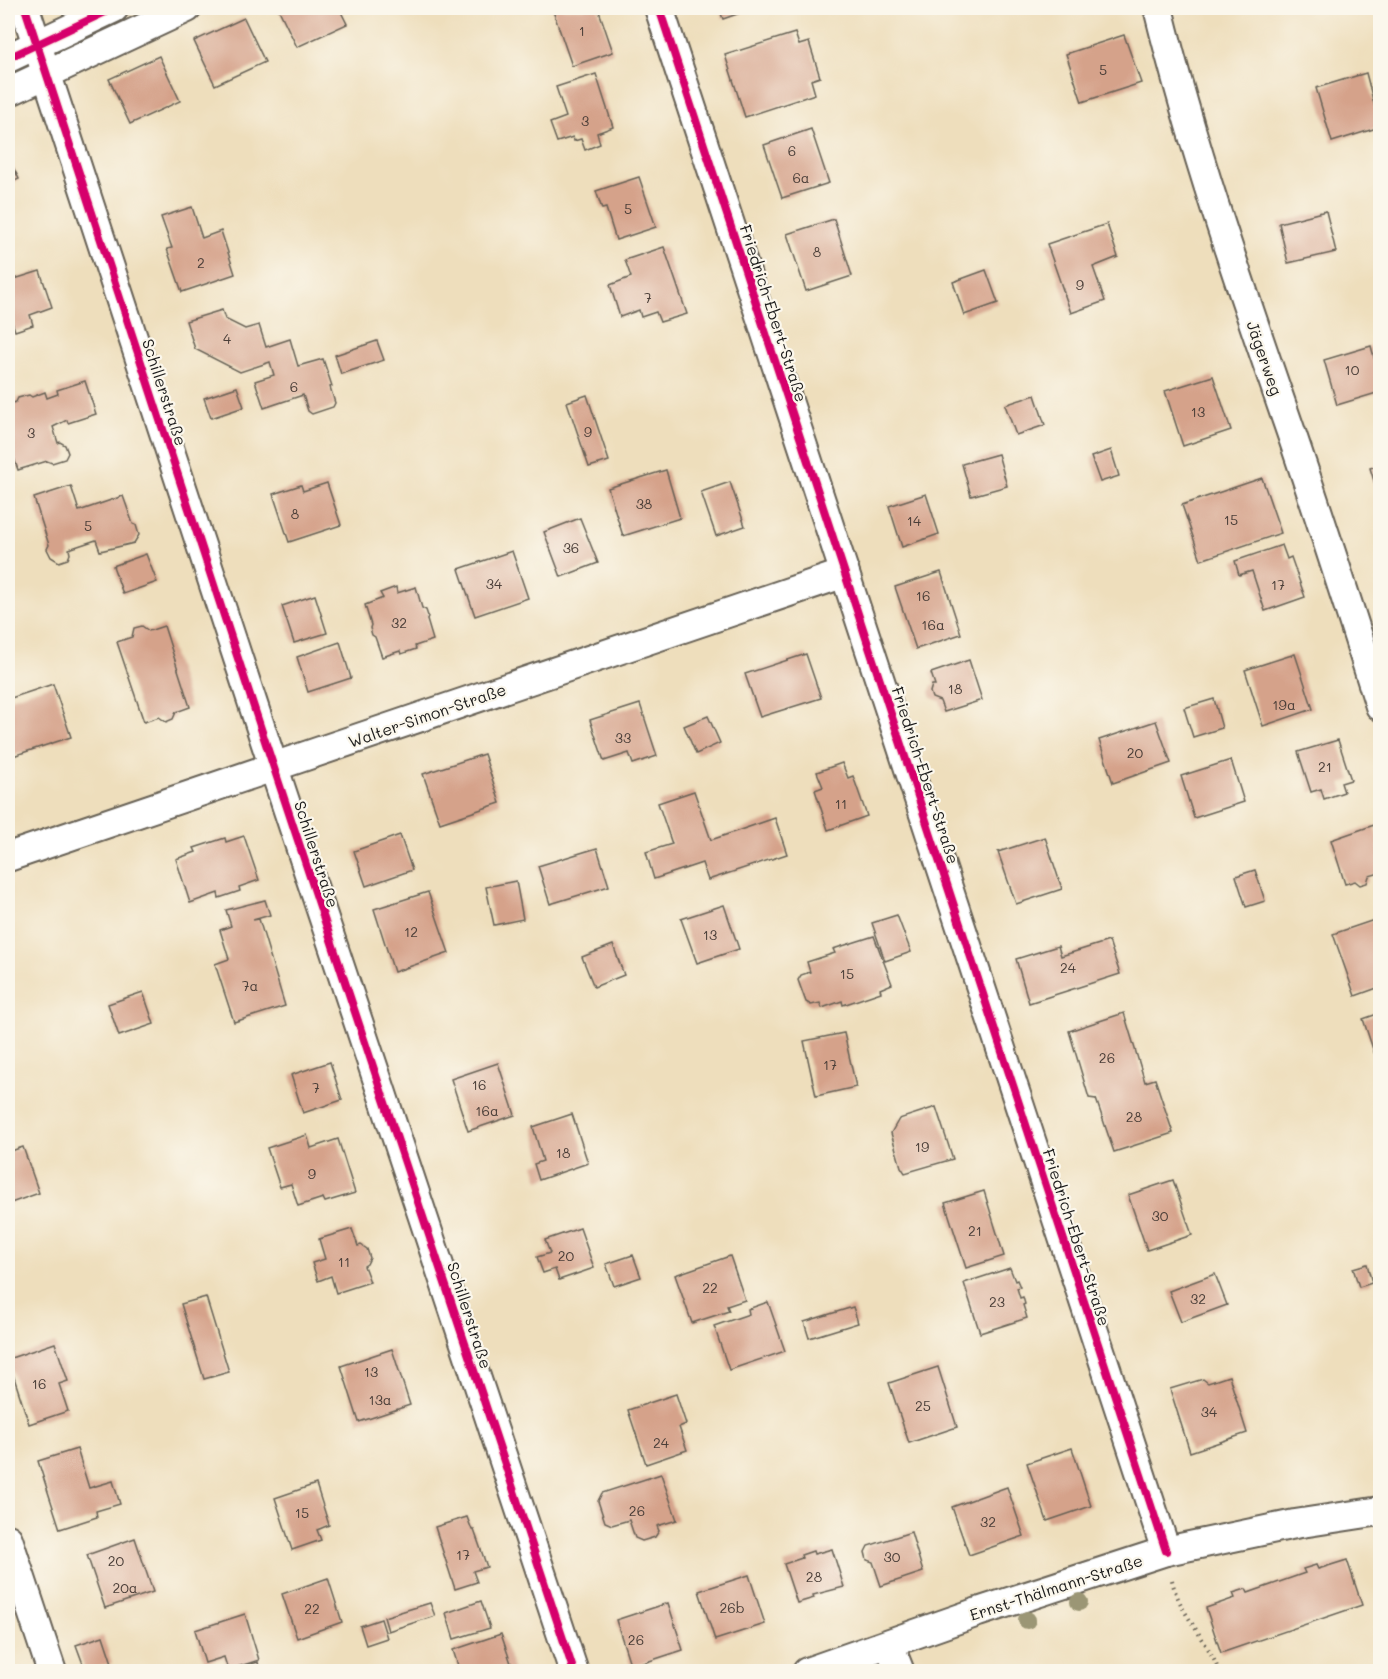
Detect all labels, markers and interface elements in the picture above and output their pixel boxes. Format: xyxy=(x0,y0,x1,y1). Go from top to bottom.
house number: 1 xyxy=(579,21,585,40)
house number: 5 xyxy=(1099,60,1107,79)
house number: 3 xyxy=(581,111,589,130)
house number: 6 xyxy=(788,141,796,160)
house number: 6a xyxy=(792,168,810,187)
house number: 5 xyxy=(624,199,632,218)
street label: Friedrich-Ebert-Straße xyxy=(735,222,813,404)
house number: 8 xyxy=(813,242,821,261)
house number: 2 xyxy=(197,253,205,272)
house number: 9 xyxy=(1076,275,1084,294)
house number: 7 xyxy=(644,288,652,307)
street label: Jägerweg xyxy=(1242,318,1288,398)
house number: 4 xyxy=(223,329,232,348)
street label: Schillerstraße xyxy=(138,336,192,448)
house number: 10 xyxy=(1345,360,1360,379)
house number: 6 xyxy=(290,377,298,396)
house number: 13 xyxy=(1191,402,1205,421)
house number: 9 xyxy=(584,422,592,441)
house number: 3 xyxy=(27,423,35,442)
house number: 38 xyxy=(636,494,652,513)
house number: 8 xyxy=(291,504,299,523)
house number: 15 xyxy=(1224,510,1238,529)
house number: 14 xyxy=(907,511,922,530)
house number: 5 xyxy=(84,516,92,535)
house number: 36 xyxy=(563,538,579,557)
house number: 34 xyxy=(486,574,503,593)
house number: 17 xyxy=(1271,575,1285,594)
house number: 16 xyxy=(916,586,930,605)
house number: 32 xyxy=(391,613,407,632)
house number: 16a xyxy=(921,615,945,634)
street label: Walter-Simon-Straße xyxy=(345,678,509,752)
house number: 18 xyxy=(948,679,962,698)
street label: Friedrich-Ebert-Straße xyxy=(887,684,965,866)
house number: 19a xyxy=(1272,695,1296,714)
house number: 33 xyxy=(615,728,631,747)
house number: 20 xyxy=(1127,743,1144,762)
house number: 21 xyxy=(1318,757,1332,776)
house number: 11 xyxy=(835,794,847,813)
street label: Schillerstraße xyxy=(290,798,344,910)
house number: 12 xyxy=(404,922,418,941)
house number: 13 xyxy=(703,925,717,944)
house number: 24 xyxy=(1060,958,1077,977)
house number: 15 xyxy=(840,964,854,983)
house number: 7a xyxy=(242,976,258,995)
house number: 26 xyxy=(1099,1048,1115,1067)
house number: 17 xyxy=(823,1055,837,1074)
house number: 16 xyxy=(472,1075,486,1094)
house number: 7 xyxy=(312,1078,320,1097)
house number: 16a xyxy=(475,1101,499,1120)
house number: 28 xyxy=(1126,1107,1142,1126)
house number: 19 xyxy=(915,1137,929,1156)
house number: 18 xyxy=(556,1143,570,1162)
street label: Friedrich-Ebert-Straße xyxy=(1038,1146,1116,1328)
house number: 9 xyxy=(308,1164,316,1183)
house number: 30 xyxy=(1152,1206,1169,1225)
house number: 21 xyxy=(968,1221,982,1240)
house number: 20 xyxy=(558,1246,575,1265)
house number: 11 xyxy=(338,1252,350,1271)
street label: Schillerstraße xyxy=(443,1259,497,1371)
house number: 22 xyxy=(702,1278,718,1297)
house number: 32 xyxy=(1190,1289,1206,1308)
house number: 23 xyxy=(989,1292,1005,1311)
house number: 13 xyxy=(364,1362,378,1381)
house number: 16 xyxy=(32,1374,46,1393)
house number: 13a xyxy=(368,1390,392,1409)
house number: 25 xyxy=(915,1396,931,1415)
house number: 34 xyxy=(1201,1402,1218,1421)
house number: 24 xyxy=(653,1433,670,1452)
house number: 26 xyxy=(629,1501,645,1520)
house number: 15 xyxy=(295,1503,309,1522)
house number: 32 xyxy=(980,1512,996,1531)
house number: 17 xyxy=(456,1545,470,1564)
house number: 30 xyxy=(884,1547,901,1566)
street label: Ernst-Thälmann-Straße xyxy=(967,1549,1145,1625)
house number: 20 xyxy=(108,1551,125,1570)
house number: 28 xyxy=(806,1567,822,1586)
house number: 20a xyxy=(112,1578,138,1597)
house number: 26b xyxy=(719,1598,745,1617)
house number: 22 xyxy=(304,1599,320,1618)
house number: 26 xyxy=(628,1630,644,1649)

